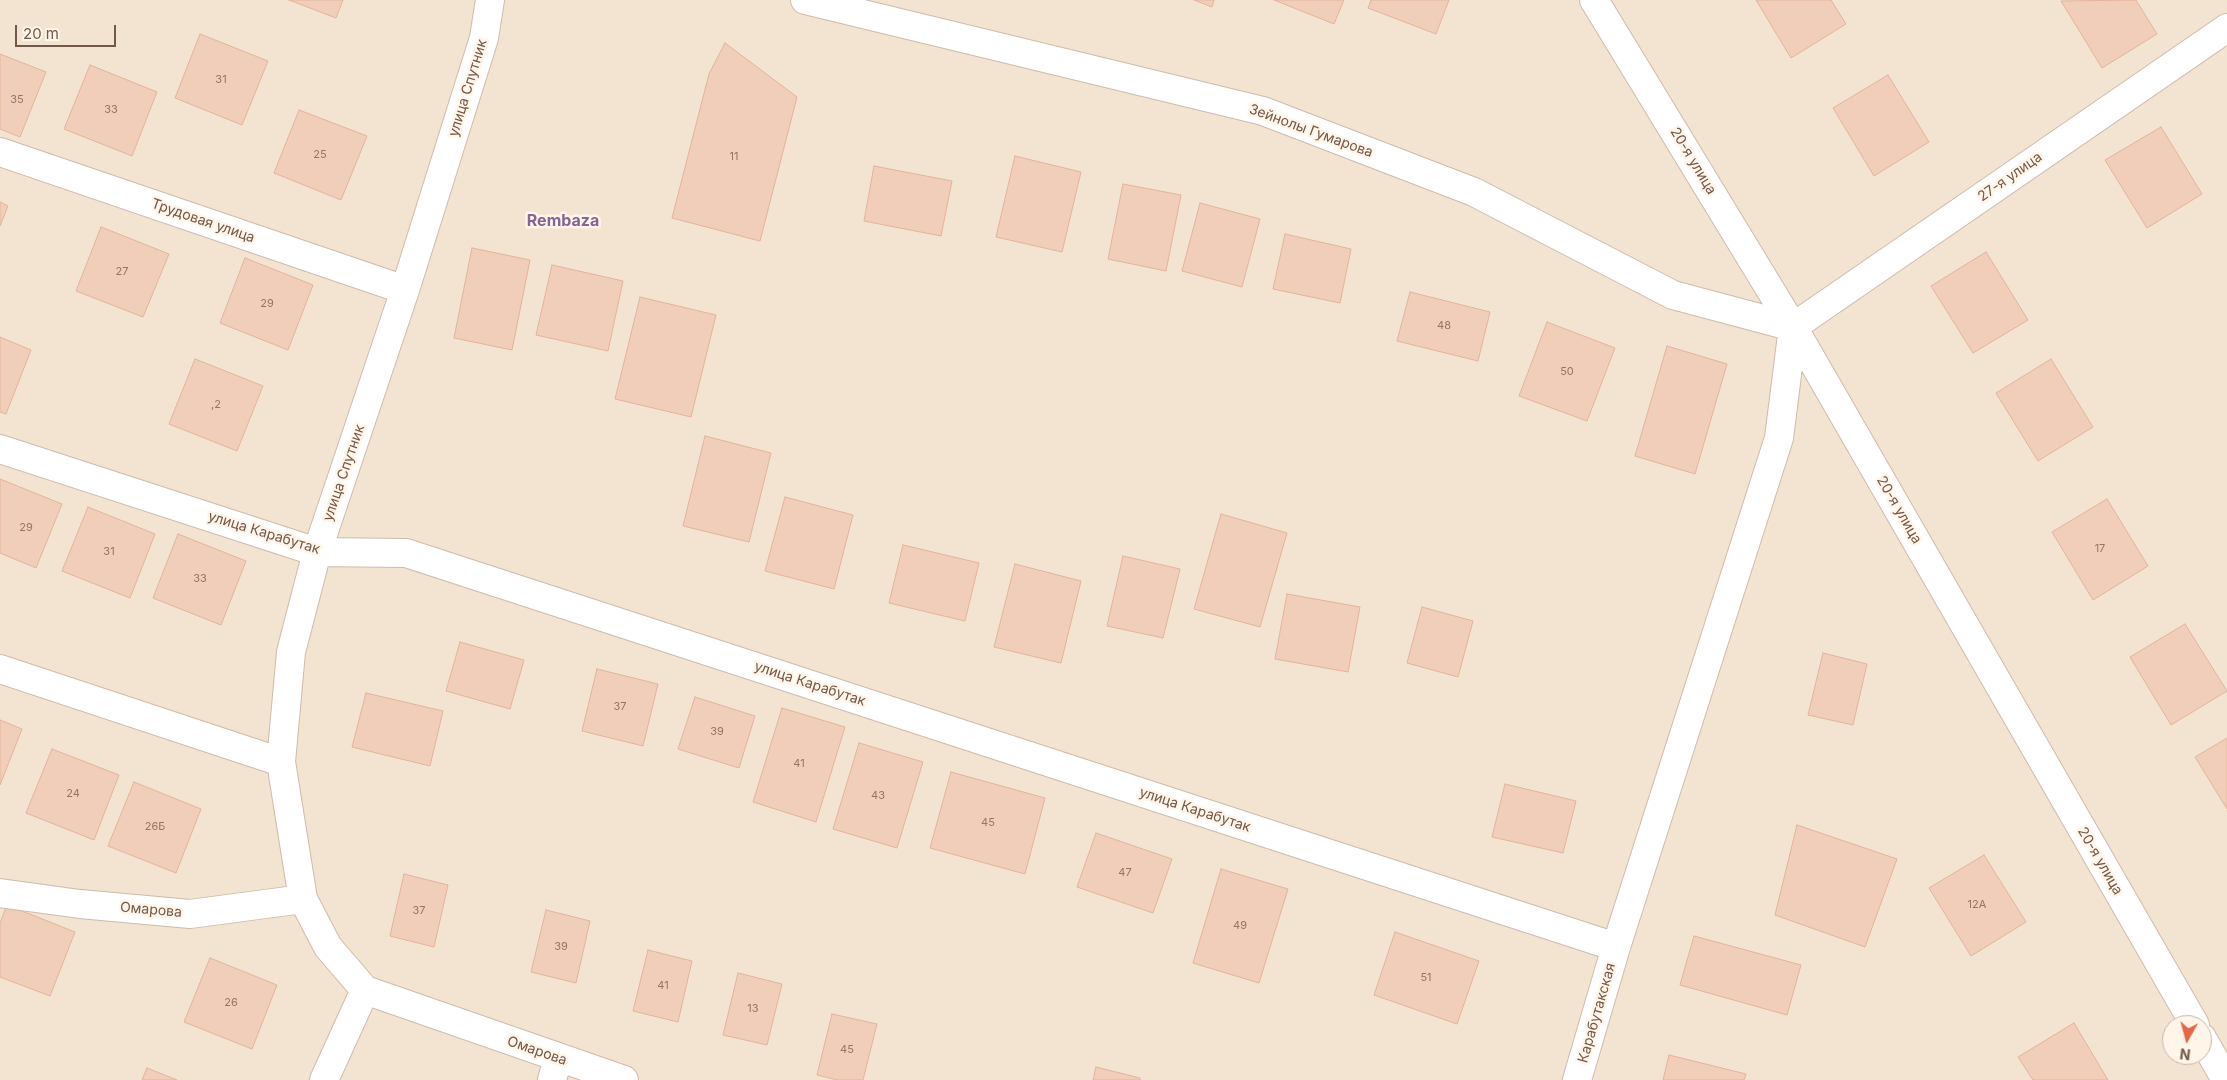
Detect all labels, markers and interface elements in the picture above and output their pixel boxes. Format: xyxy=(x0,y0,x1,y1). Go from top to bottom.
scale bar xyxy=(18,15,119,47)
text: 20 m xyxy=(23,24,59,43)
street label: улица Спутник xyxy=(445,37,491,139)
house number: 31 xyxy=(215,73,227,87)
house number: 35 xyxy=(10,93,24,107)
street label: Зейнолы Гумарова xyxy=(1247,101,1375,161)
house number: 33 xyxy=(104,103,118,117)
street label: 20-я улица xyxy=(1666,124,1720,198)
house number: 25 xyxy=(313,148,327,162)
street label: 27-я улица xyxy=(1975,149,2045,205)
house number: 11 xyxy=(730,150,738,164)
street label: Трудовая улица xyxy=(149,195,257,247)
district label: Rembaza xyxy=(527,211,599,231)
house number: 27 xyxy=(116,265,128,279)
house number: 29 xyxy=(260,297,274,311)
house number: 48 xyxy=(1437,319,1451,333)
house number: 50 xyxy=(1560,365,1574,379)
house number: ,2 xyxy=(211,398,221,412)
street label: улица Спутник xyxy=(320,423,368,523)
street label: 20-я улица xyxy=(1873,473,1925,547)
street label: улица Карабутак xyxy=(206,508,322,558)
house number: 29 xyxy=(19,521,33,535)
house number: 17 xyxy=(2095,542,2105,556)
house number: 31 xyxy=(103,545,115,559)
house number: 33 xyxy=(193,572,207,586)
street label: улица Карабутак xyxy=(752,658,868,710)
house number: 37 xyxy=(613,700,627,714)
house number: 39 xyxy=(710,725,724,739)
house number: 41 xyxy=(793,757,805,771)
street label: улица Карабутак xyxy=(1137,784,1253,836)
house number: 24 xyxy=(66,787,80,801)
house number: 43 xyxy=(871,789,885,803)
house number: 45 xyxy=(981,816,995,830)
house number: 26Б xyxy=(145,820,165,834)
street label: 20-я улица xyxy=(2074,824,2126,898)
house number: 47 xyxy=(1118,866,1132,880)
house number: 12А xyxy=(1968,898,1986,912)
street label: Омарова xyxy=(119,899,183,921)
house number: 37 xyxy=(412,904,426,918)
house number: 49 xyxy=(1233,919,1247,933)
house number: 39 xyxy=(554,940,568,954)
street label: Карабутакская xyxy=(1575,961,1619,1065)
house number: 51 xyxy=(1420,971,1432,985)
house number: 41 xyxy=(657,979,669,993)
house number: 26 xyxy=(224,996,238,1010)
house number: 13 xyxy=(747,1002,759,1016)
north arrow xyxy=(2162,1015,2212,1065)
street label: Омарова xyxy=(505,1033,569,1069)
house number: 45 xyxy=(840,1043,854,1057)
text: N xyxy=(2179,1045,2192,1063)

